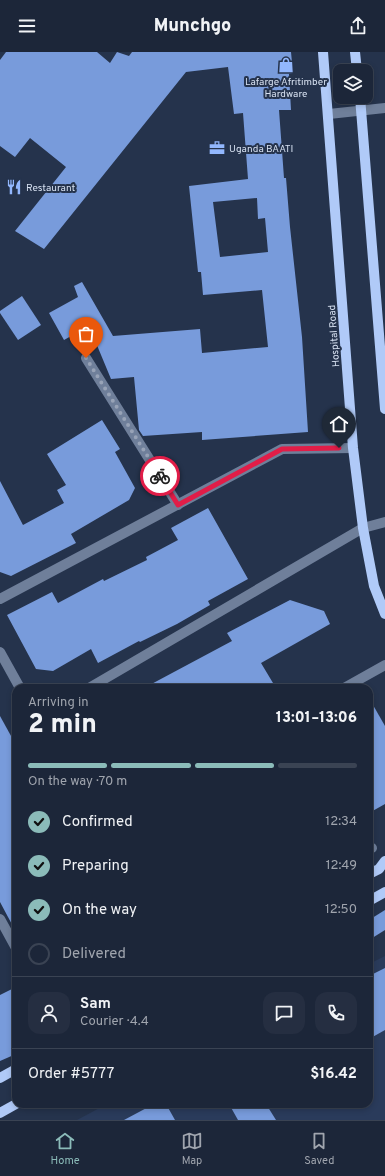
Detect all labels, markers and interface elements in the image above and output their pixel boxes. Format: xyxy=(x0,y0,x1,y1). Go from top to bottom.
icon: menu xyxy=(16,15,38,37)
text: Munchgo xyxy=(154,15,231,38)
icon: share xyxy=(347,15,369,37)
shop icon: Lafarge Afritimber Hardware xyxy=(277,56,295,74)
map controls xyxy=(333,64,373,104)
button: layers xyxy=(333,64,373,104)
place label: Lafarge Afritimber Hardware xyxy=(245,76,327,101)
office icon: Uganda BAATI xyxy=(208,139,226,157)
place label: Uganda BAATI xyxy=(229,143,293,156)
restaurant icon: Restaurant xyxy=(5,178,23,196)
place label: Restaurant xyxy=(26,182,75,195)
street label: Hospital Road xyxy=(326,304,343,367)
pin xyxy=(69,317,103,358)
icon: bag xyxy=(75,323,97,345)
pin xyxy=(322,407,356,448)
icon: home xyxy=(328,413,350,435)
courier xyxy=(140,456,180,496)
icon: bike xyxy=(149,465,171,487)
text: Arriving in xyxy=(28,695,89,711)
text: 2 min xyxy=(28,709,97,742)
text: 13:01–13:06 xyxy=(276,709,357,728)
text: On the way · 70 m xyxy=(28,774,127,790)
icon: check xyxy=(28,811,50,833)
text: Confirmed xyxy=(62,813,133,832)
text: 12:34 xyxy=(325,814,357,830)
icon: check xyxy=(28,855,50,877)
text: Preparing xyxy=(62,857,129,876)
text: 12:49 xyxy=(326,858,357,874)
icon: check xyxy=(28,899,50,921)
text: On the way xyxy=(62,901,137,920)
text: 12:50 xyxy=(325,902,357,918)
text: Delivered xyxy=(62,945,126,964)
button: person xyxy=(28,992,70,1034)
button: chat xyxy=(263,992,305,1034)
button: phone xyxy=(315,992,357,1034)
text: Sam xyxy=(80,995,111,1014)
text: Courier · 4.4 xyxy=(80,1014,149,1030)
text: Order #5777 xyxy=(28,1065,114,1084)
text: $16.42 xyxy=(310,1065,357,1084)
tab: Home xyxy=(51,1130,80,1168)
tab: Map xyxy=(181,1130,203,1168)
tab: Saved xyxy=(304,1130,334,1168)

